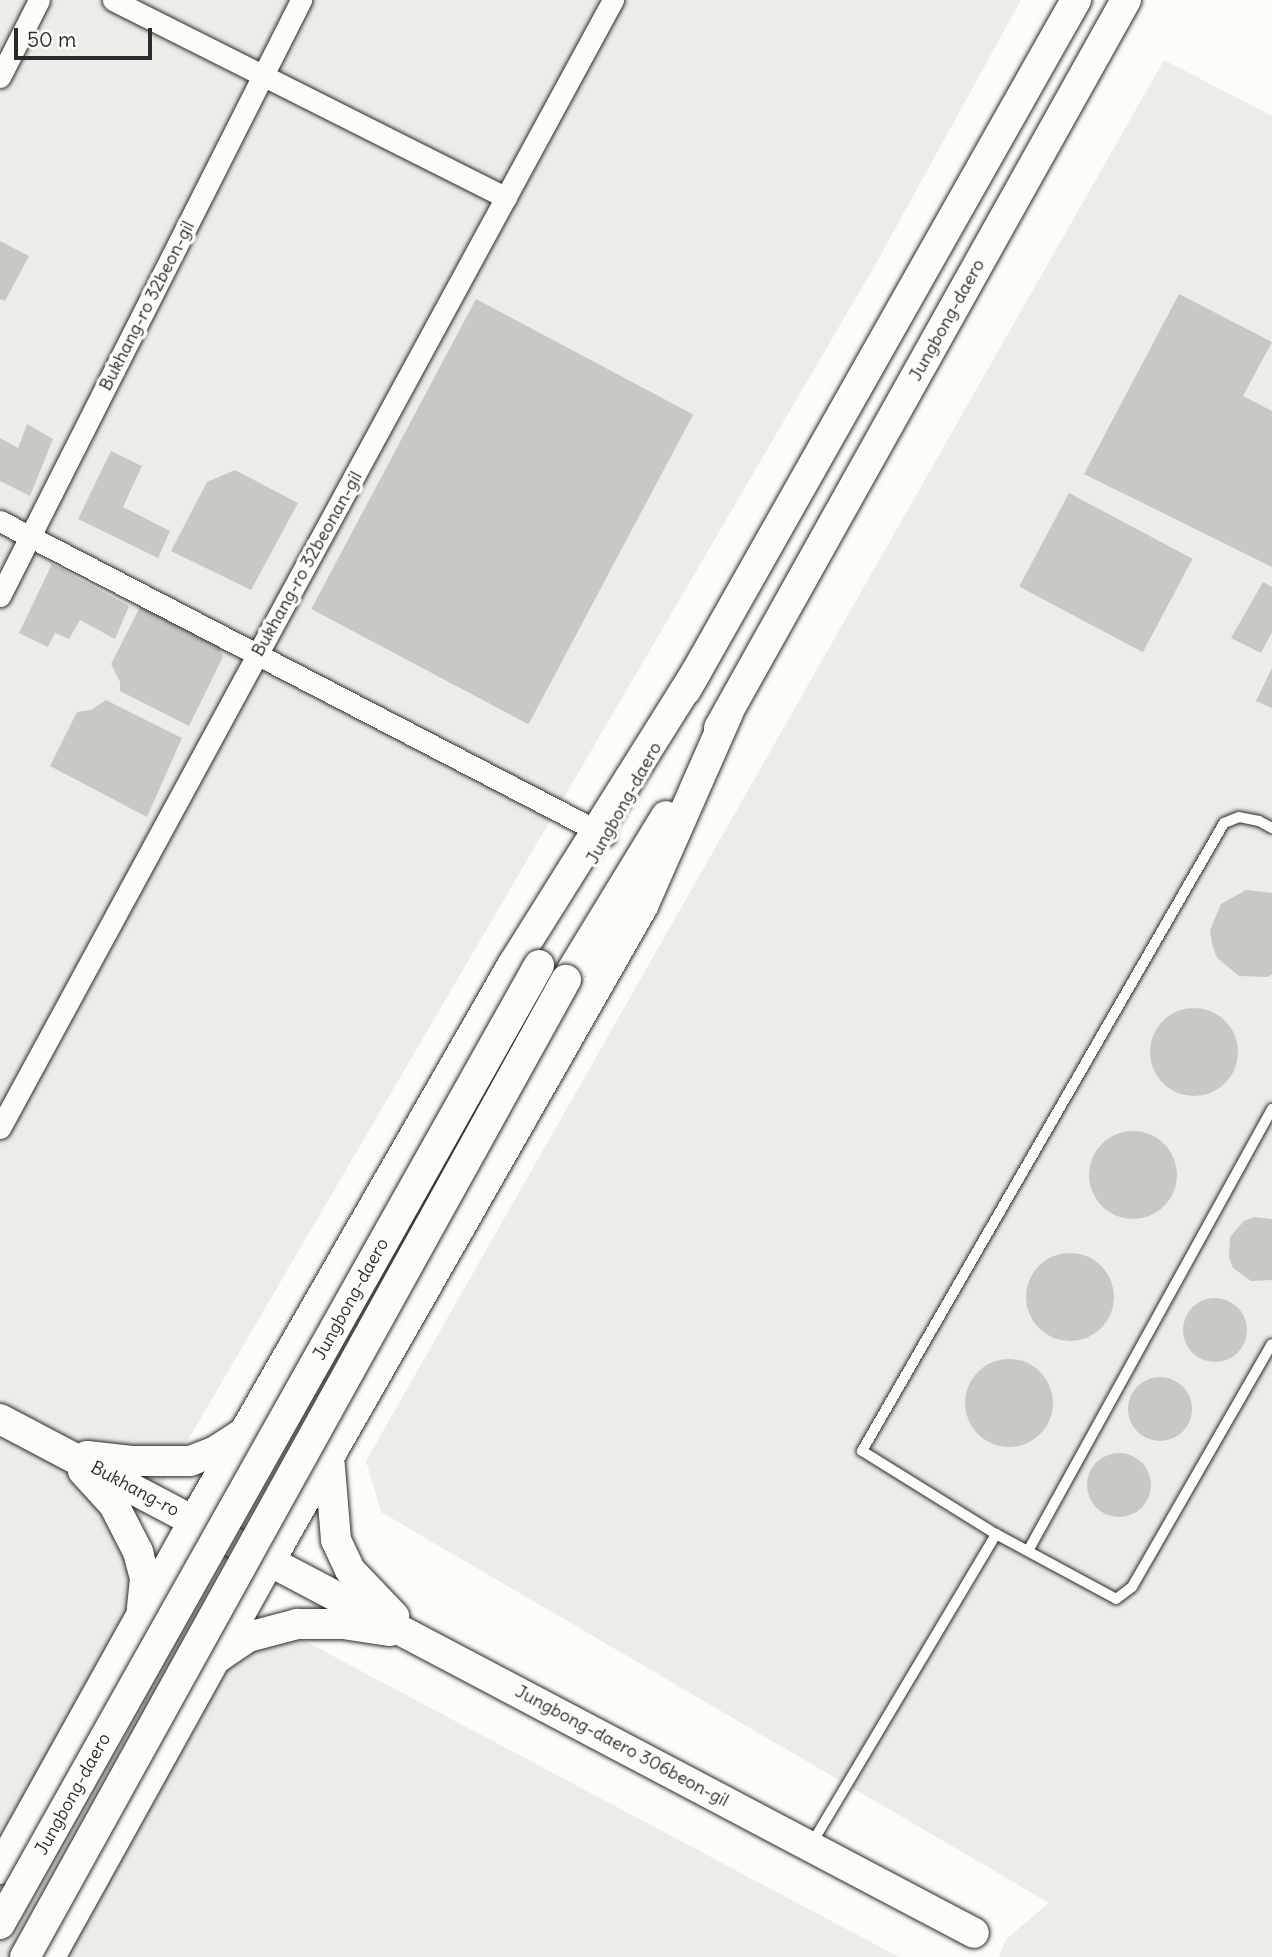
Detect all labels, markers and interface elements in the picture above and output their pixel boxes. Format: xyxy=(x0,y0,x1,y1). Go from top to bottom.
scale bar xyxy=(18,14,156,58)
text: 50 m xyxy=(27,26,76,53)
street label: Bukhang-ro 32beon-gil xyxy=(95,218,199,394)
street label: Jungbong-daero xyxy=(905,255,989,385)
street label: Bukhang-ro 32beonan-gil xyxy=(247,468,367,660)
street label: Jungbong-daero xyxy=(582,738,666,868)
street label: Jungbong-daero xyxy=(309,1234,393,1364)
street label: Bukhang-ro xyxy=(87,1457,183,1521)
street label: Jungbong-daero 306beon-gil xyxy=(512,1680,732,1812)
street label: Jungbong-daero xyxy=(31,1729,115,1859)

